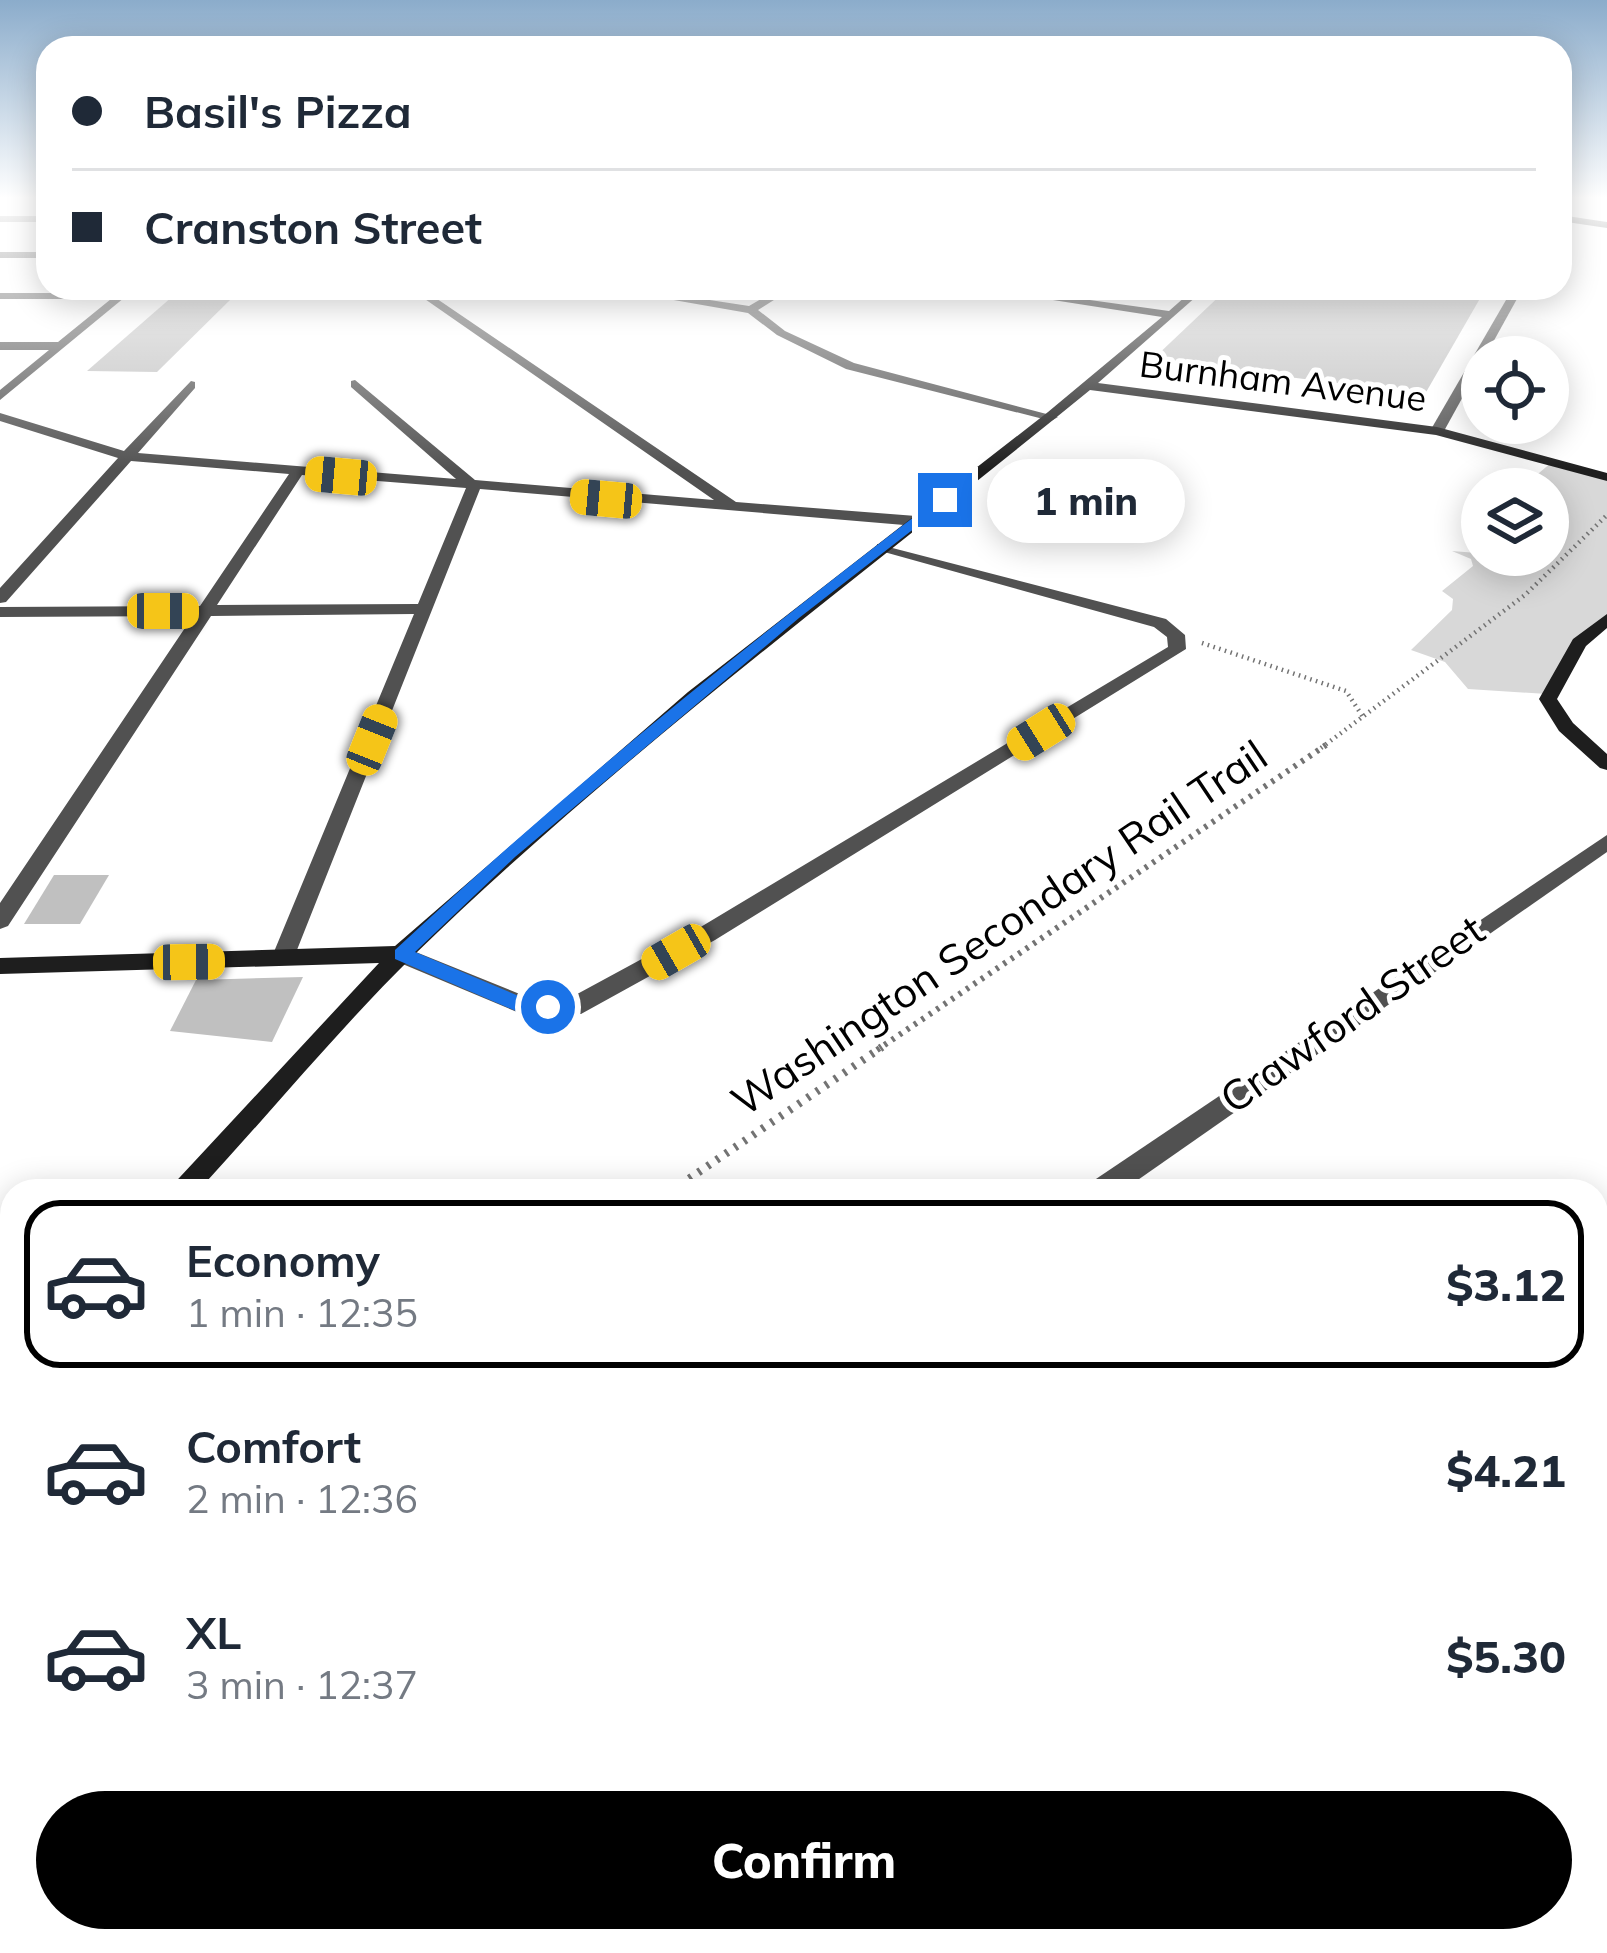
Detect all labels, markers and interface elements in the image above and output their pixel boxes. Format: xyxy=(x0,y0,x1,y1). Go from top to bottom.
text: Basil's Pizza xyxy=(144,83,412,139)
text: Cranston Street xyxy=(144,199,482,255)
map controls xyxy=(1461,336,1569,576)
button: locate xyxy=(1461,336,1569,444)
street label: Burnham Avenue xyxy=(1137,341,1429,420)
car xyxy=(304,455,378,497)
callout: 1 min xyxy=(987,458,1185,542)
button: layers xyxy=(1461,468,1569,576)
route end xyxy=(918,473,972,527)
text: 1 min xyxy=(1034,476,1138,525)
car xyxy=(569,478,643,520)
car xyxy=(127,593,199,629)
car xyxy=(1001,698,1081,766)
car xyxy=(342,700,402,780)
street label: Washington Secondary Rail Trail xyxy=(721,728,1277,1127)
street label: Crawford Street xyxy=(1209,903,1494,1124)
car xyxy=(636,918,716,986)
car xyxy=(153,943,225,981)
route start xyxy=(521,980,575,1034)
icon: car xyxy=(42,1230,150,1338)
text: Economy xyxy=(186,1232,380,1288)
text: $3.12 xyxy=(1446,1256,1566,1312)
text: 1 min · 12:35 xyxy=(186,1288,418,1337)
icon: car xyxy=(42,1416,150,1524)
text: Comfort xyxy=(186,1418,361,1474)
text: $4.21 xyxy=(1446,1442,1566,1498)
text: 2 min · 12:36 xyxy=(186,1474,418,1523)
icon: car xyxy=(42,1602,150,1710)
text: XL xyxy=(186,1604,241,1660)
text: $5.30 xyxy=(1446,1628,1566,1684)
text: 3 min · 12:37 xyxy=(186,1660,418,1709)
button: Confirm xyxy=(36,1791,1572,1929)

